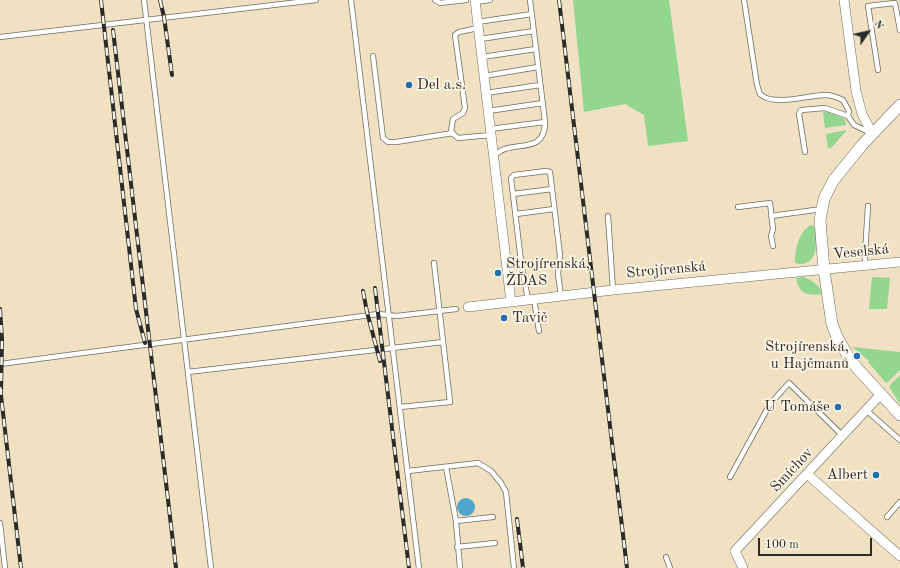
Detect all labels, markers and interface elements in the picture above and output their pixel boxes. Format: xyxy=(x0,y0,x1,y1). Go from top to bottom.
north arrow xyxy=(848,12,888,52)
text: N xyxy=(871,18,885,32)
place label: Del a.s. xyxy=(417,76,466,94)
marker: Del a.s. xyxy=(404,80,414,90)
street label: Veselská xyxy=(832,240,890,264)
place label: Strojírenská, ŽĎAS xyxy=(506,255,590,290)
street label: Strojírenská xyxy=(625,258,707,282)
marker: Strojírenská, ŽĎAS xyxy=(493,268,503,278)
place label: Tavič xyxy=(512,309,547,327)
marker: Tavič xyxy=(499,313,509,323)
place label: Strojírenská, u Hajčmanů xyxy=(765,338,849,373)
marker: Strojírenská, u Hajčmanů xyxy=(852,351,862,361)
place label: U Tomáše xyxy=(764,398,830,416)
marker: U Tomáše xyxy=(833,402,843,412)
street label: Smíchov xyxy=(767,444,817,496)
place label: Albert xyxy=(827,466,868,484)
marker: Albert xyxy=(871,470,881,480)
scale bar xyxy=(760,530,874,556)
text: 100 m xyxy=(765,539,799,551)

